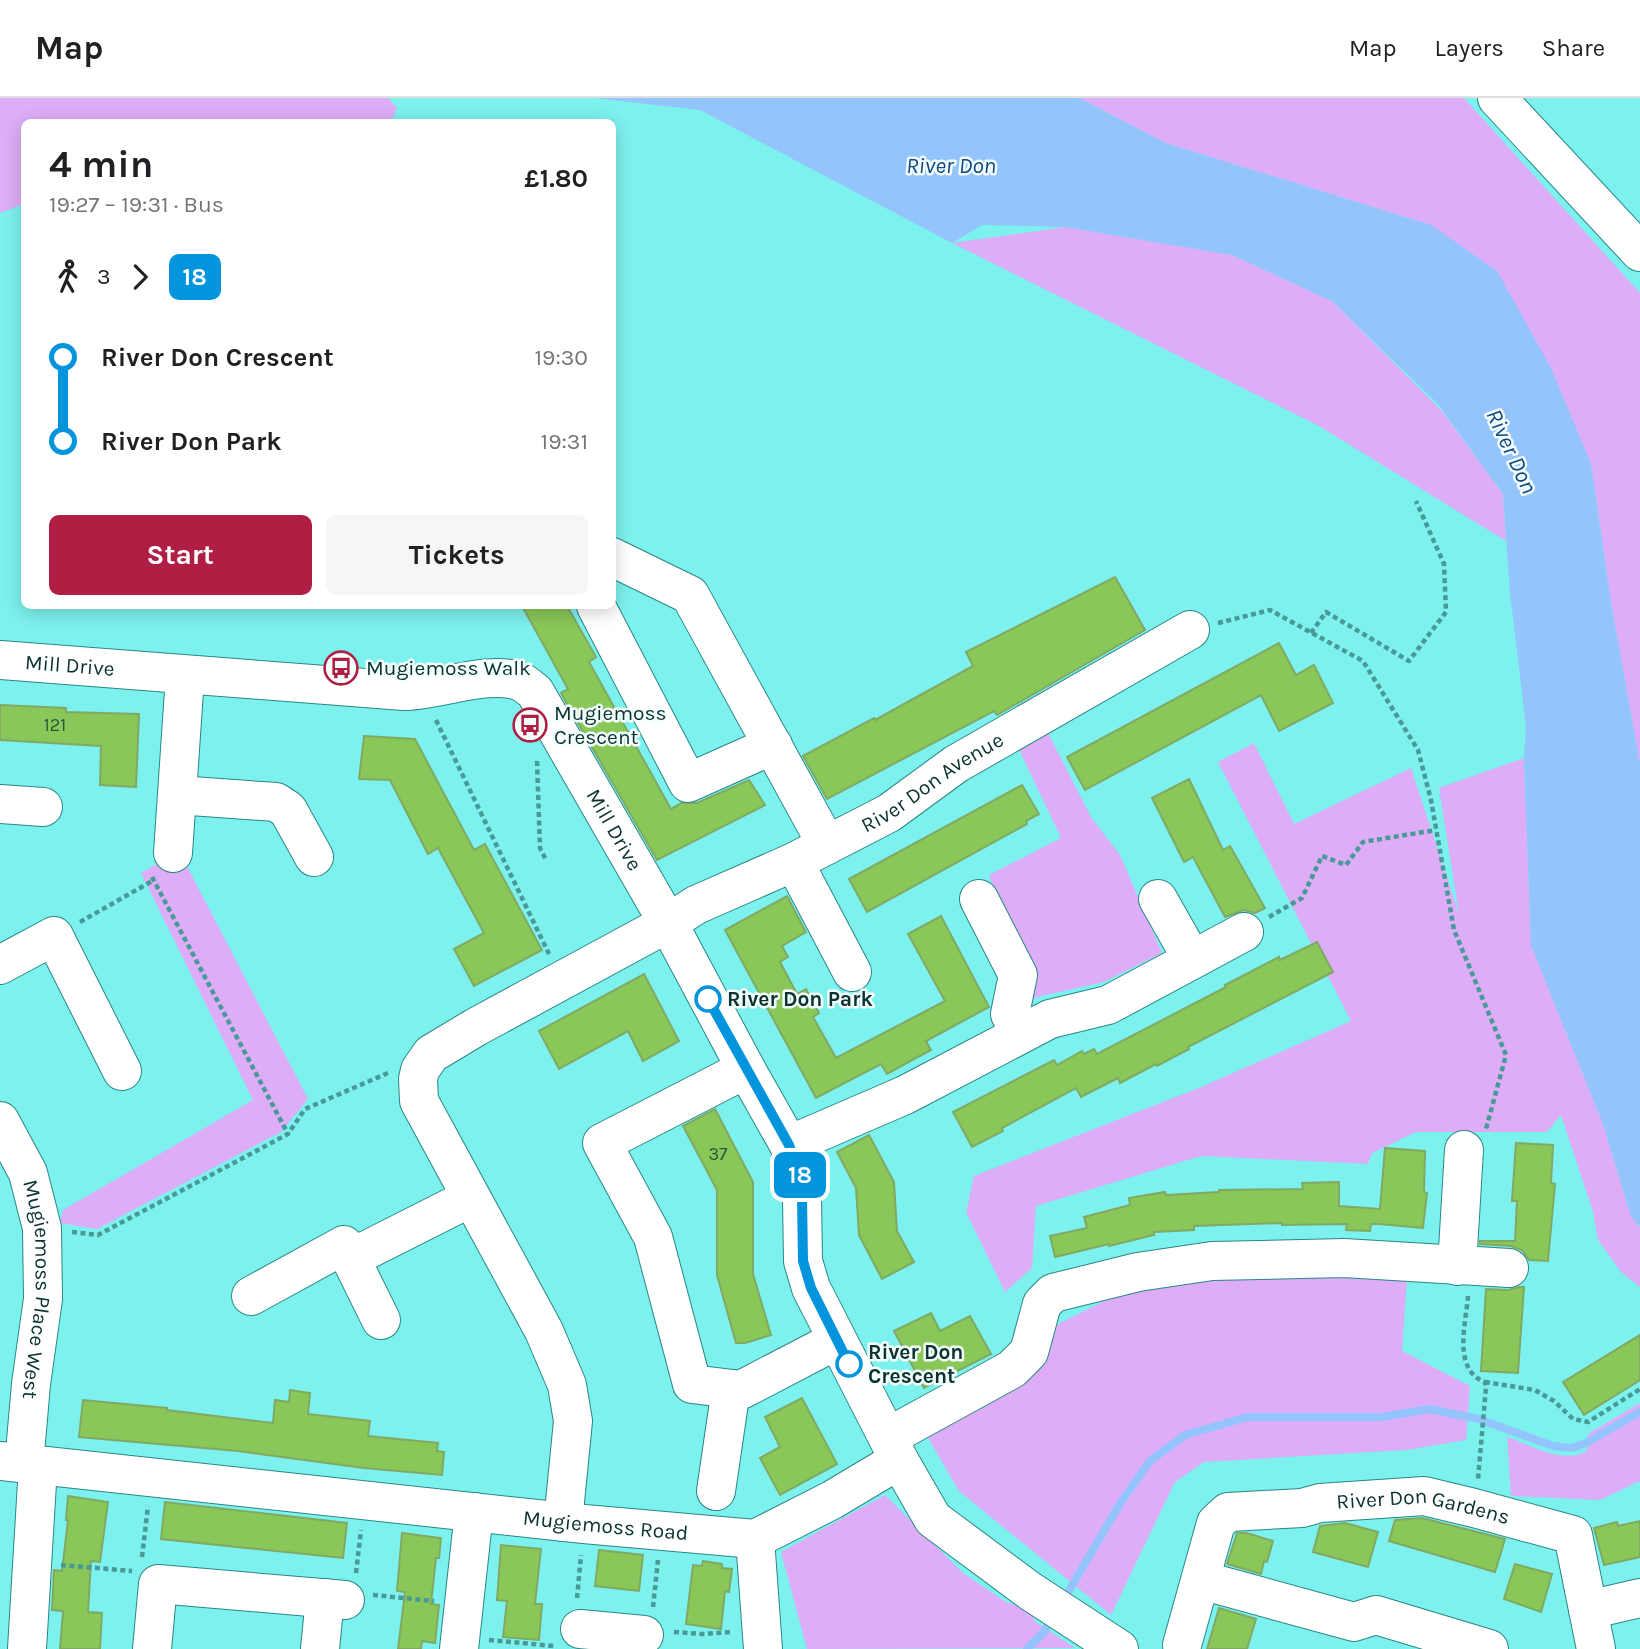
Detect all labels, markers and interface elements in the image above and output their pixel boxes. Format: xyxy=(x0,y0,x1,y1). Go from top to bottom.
text: Map xyxy=(35,29,103,67)
text: Map xyxy=(1349,34,1397,62)
text: Layers xyxy=(1435,34,1504,62)
text: Share xyxy=(1542,34,1605,62)
text: 4 min xyxy=(49,142,153,187)
water label: River Don xyxy=(906,152,996,179)
text: £1.80 xyxy=(524,163,588,194)
text: 19:27 – 19:31 · Bus xyxy=(49,191,224,218)
icon: walk xyxy=(49,258,87,296)
icon: forward xyxy=(121,258,159,296)
text: 3 xyxy=(97,263,111,290)
text: 18 xyxy=(183,263,207,291)
text: River Don Crescent xyxy=(101,342,334,373)
text: 19:30 xyxy=(535,344,588,371)
water label: River Don xyxy=(1480,405,1543,498)
text: River Don Park xyxy=(101,426,282,457)
text: 19:31 xyxy=(541,428,588,455)
button: Start xyxy=(49,515,312,595)
button: Tickets xyxy=(326,515,588,595)
bus stop icon: Mugiemoss Walk xyxy=(322,649,360,687)
street label: Mill Drive xyxy=(24,650,116,681)
place label: Mugiemoss Walk xyxy=(366,656,531,680)
place label: Mugiemoss Crescent xyxy=(554,701,667,749)
bus stop icon: Mugiemoss Crescent xyxy=(511,706,549,744)
house number: 121 xyxy=(44,714,66,736)
street label: River Don Avenue xyxy=(857,727,1008,837)
street label: Mill Drive xyxy=(582,785,647,875)
marker: River Don Park xyxy=(695,986,721,1012)
place label: River Don Park xyxy=(727,987,873,1011)
house number: 37 xyxy=(708,1143,728,1165)
line badge: 18 xyxy=(768,1152,832,1198)
text: 18 xyxy=(788,1161,812,1189)
street label: Mugiemoss Place West xyxy=(18,1177,55,1400)
place label: River Don Crescent xyxy=(868,1340,963,1388)
marker: River Don Crescent xyxy=(836,1351,862,1377)
street label: River Don Gardens xyxy=(1336,1484,1512,1529)
street label: Mugiemoss Road xyxy=(522,1505,689,1545)

